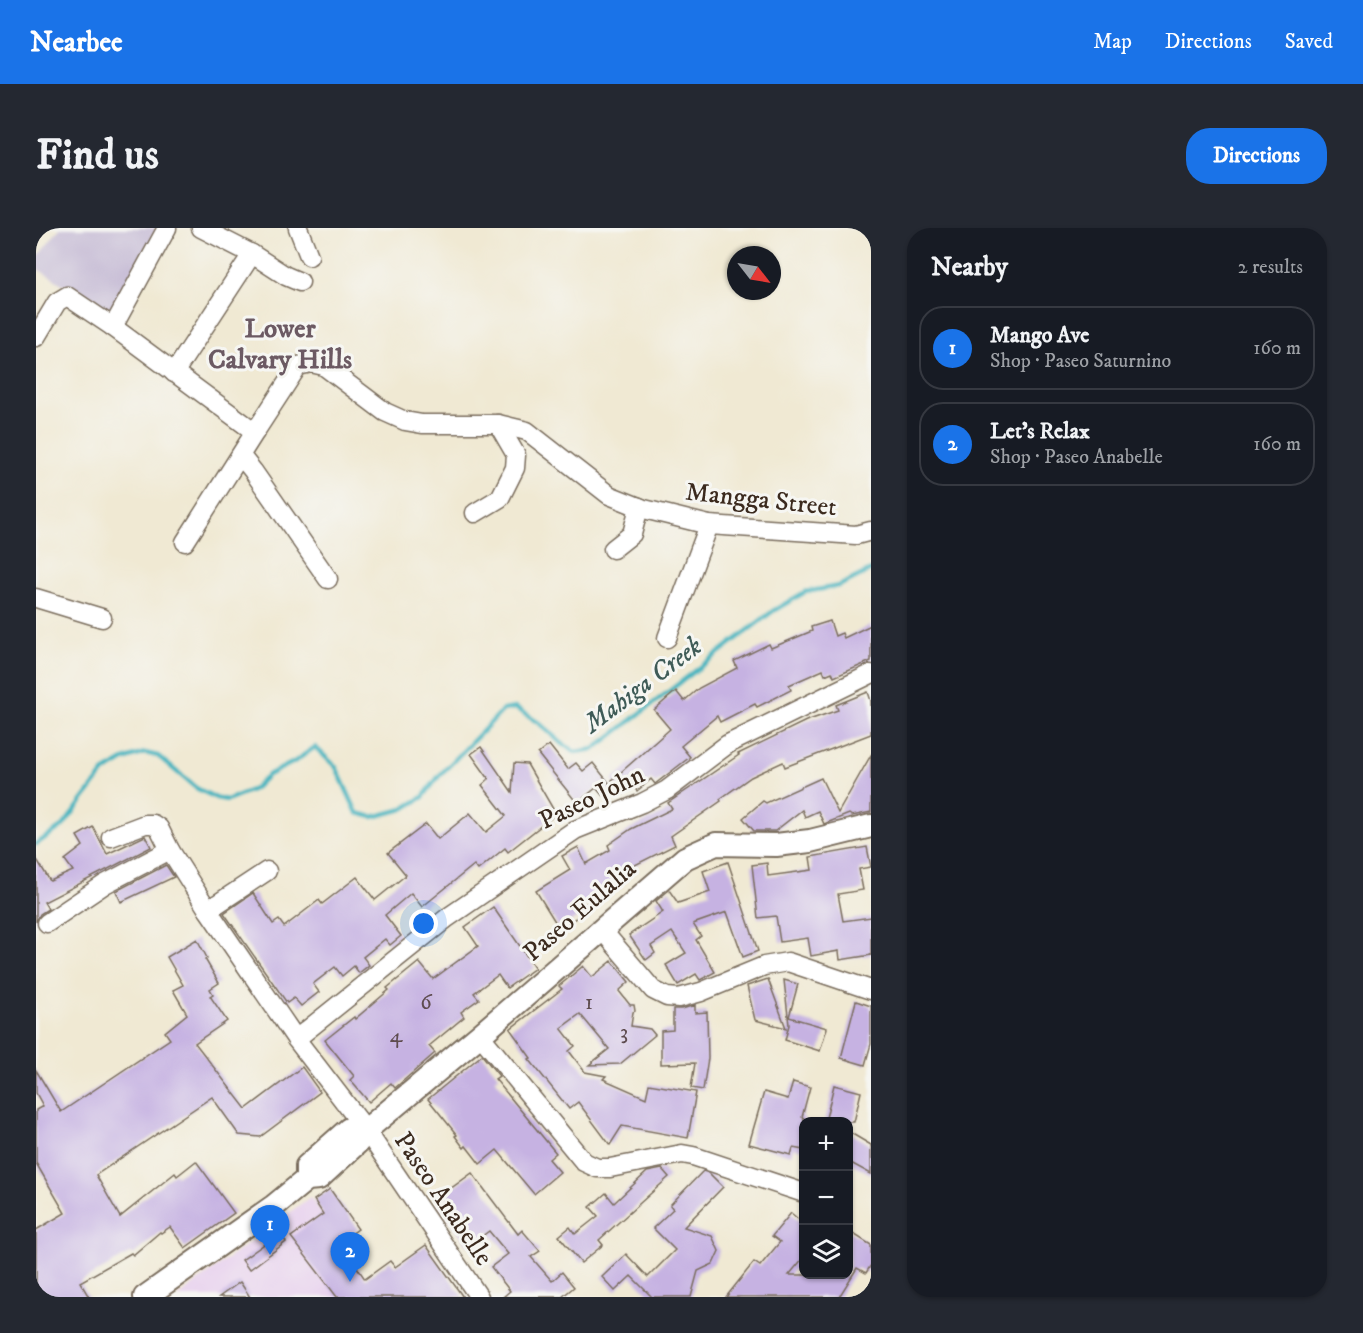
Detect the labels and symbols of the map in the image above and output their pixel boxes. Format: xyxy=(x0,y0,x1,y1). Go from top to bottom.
north arrow xyxy=(727,246,781,300)
district label: Lower Calvary Hills xyxy=(208,312,352,377)
street label: Mangga Street xyxy=(684,476,838,524)
water label: Mahiga Creek xyxy=(575,629,710,742)
street label: Paseo John xyxy=(534,758,651,838)
street label: Paseo Eulalia xyxy=(517,853,643,969)
your location xyxy=(409,909,438,938)
house number: 6 xyxy=(420,989,433,1016)
house number: 1 xyxy=(585,989,593,1016)
house number: 3 xyxy=(620,1019,628,1046)
house number: 4 xyxy=(390,1022,404,1049)
street label: Paseo Anabelle xyxy=(386,1126,500,1272)
pin: 1 xyxy=(250,1206,290,1255)
pin: 2 xyxy=(330,1232,370,1282)

